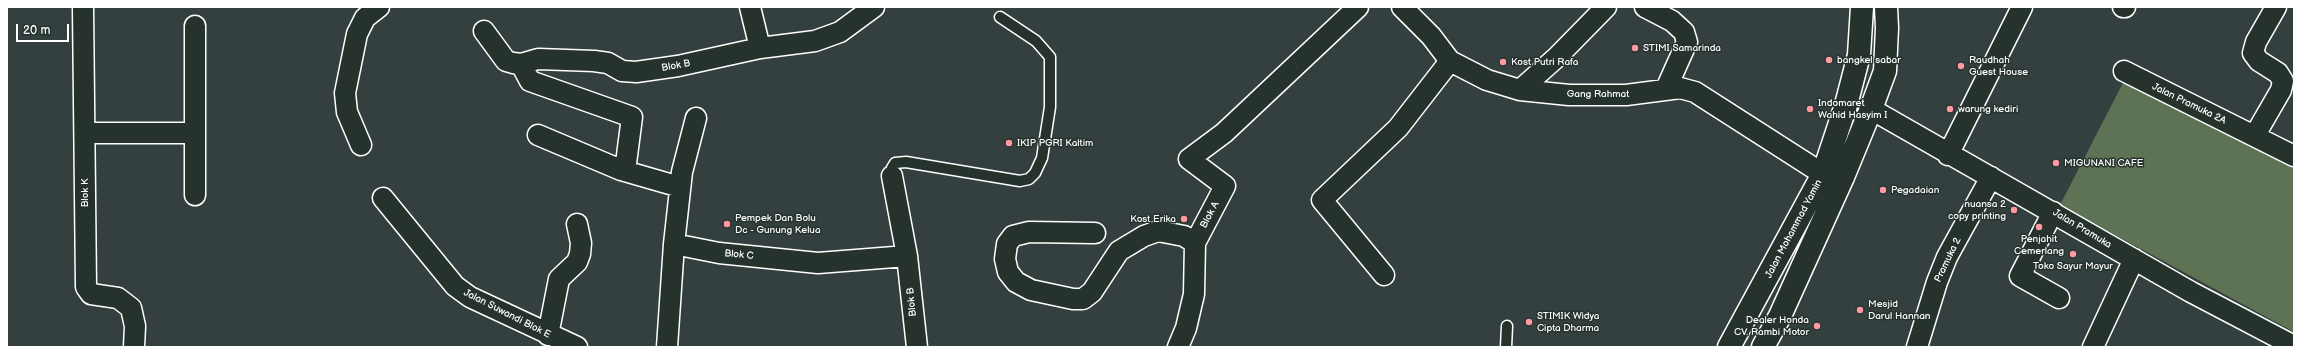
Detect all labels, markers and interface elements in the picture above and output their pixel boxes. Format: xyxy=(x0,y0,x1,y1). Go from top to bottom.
scale bar xyxy=(18,16,71,42)
text: 20 m xyxy=(23,23,50,38)
place label: STIMI Samarinda xyxy=(1643,42,1721,54)
marker: STIMI Samarinda xyxy=(1630,43,1640,53)
place label: bangkel sabar xyxy=(1837,54,1901,66)
place label: Raudhah Guest House xyxy=(1969,54,2028,78)
marker: bangkel sabar xyxy=(1824,55,1834,65)
place label: Kost Putri Rafa xyxy=(1511,56,1578,68)
marker: Kost Putri Rafa xyxy=(1498,57,1508,67)
street label: Blok B xyxy=(661,58,691,74)
marker: Raudhah Guest House xyxy=(1956,61,1966,71)
street label: Jalan Pramuka 2A xyxy=(2150,81,2228,127)
street label: Gang Rahmat xyxy=(1567,88,1629,100)
place label: Indomaret Wahid Hasyim I xyxy=(1818,97,1887,120)
place label: warung kediri xyxy=(1958,103,2018,115)
marker: Indomaret Wahid Hasyim I xyxy=(1805,104,1815,114)
marker: warung kediri xyxy=(1945,104,1955,114)
place label: IKIP PGRI Kaltim xyxy=(1017,137,1093,149)
marker: IKIP PGRI Kaltim xyxy=(1004,138,1014,148)
place label: MIGUNANI CAFE xyxy=(2064,157,2143,169)
marker: MIGUNANI CAFE xyxy=(2051,158,2061,168)
street label: Jalan Mohammad Yamin xyxy=(1763,178,1825,280)
street label: Blok K xyxy=(79,179,91,207)
place label: Pegadaian xyxy=(1891,184,1939,196)
marker: Pegadaian xyxy=(1878,185,1888,195)
place label: nuansa 2 copy printing xyxy=(1948,198,2006,222)
street label: Blok A xyxy=(1198,200,1222,230)
marker: nuansa 2 copy printing xyxy=(2009,205,2019,215)
street label: Jalan Pramuka xyxy=(2050,207,2114,251)
place label: Pempek Dan Bolu Dc - Gunung Kelua xyxy=(735,212,821,236)
place label: Kost Erika xyxy=(1130,213,1176,225)
marker: Kost Erika xyxy=(1179,214,1189,224)
marker: Pempek Dan Bolu Dc - Gunung Kelua xyxy=(722,219,732,229)
marker: Penjahit Cemerlang xyxy=(2034,222,2044,232)
place label: Penjahit Cemerlang xyxy=(2014,233,2064,256)
street label: Pramuka 2 xyxy=(1932,236,1964,284)
street label: Blok C xyxy=(724,248,754,262)
marker: Toko Sayur Mayur xyxy=(2068,249,2078,259)
place label: Toko Sayur Mayur xyxy=(2033,260,2113,272)
street label: Jalan Suwandi Blok E xyxy=(461,287,553,341)
street label: Blok B xyxy=(905,287,919,317)
place label: Mesjid Darul Hannan xyxy=(1868,298,1930,322)
marker: Mesjid Darul Hannan xyxy=(1855,305,1865,315)
place label: STIMIK Widya Cipta Dharma xyxy=(1537,310,1599,334)
place label: Dealer Honda CV. Rambi Motor xyxy=(1734,314,1809,338)
marker: STIMIK Widya Cipta Dharma xyxy=(1524,317,1534,327)
marker: Dealer Honda CV. Rambi Motor xyxy=(1812,321,1822,331)

